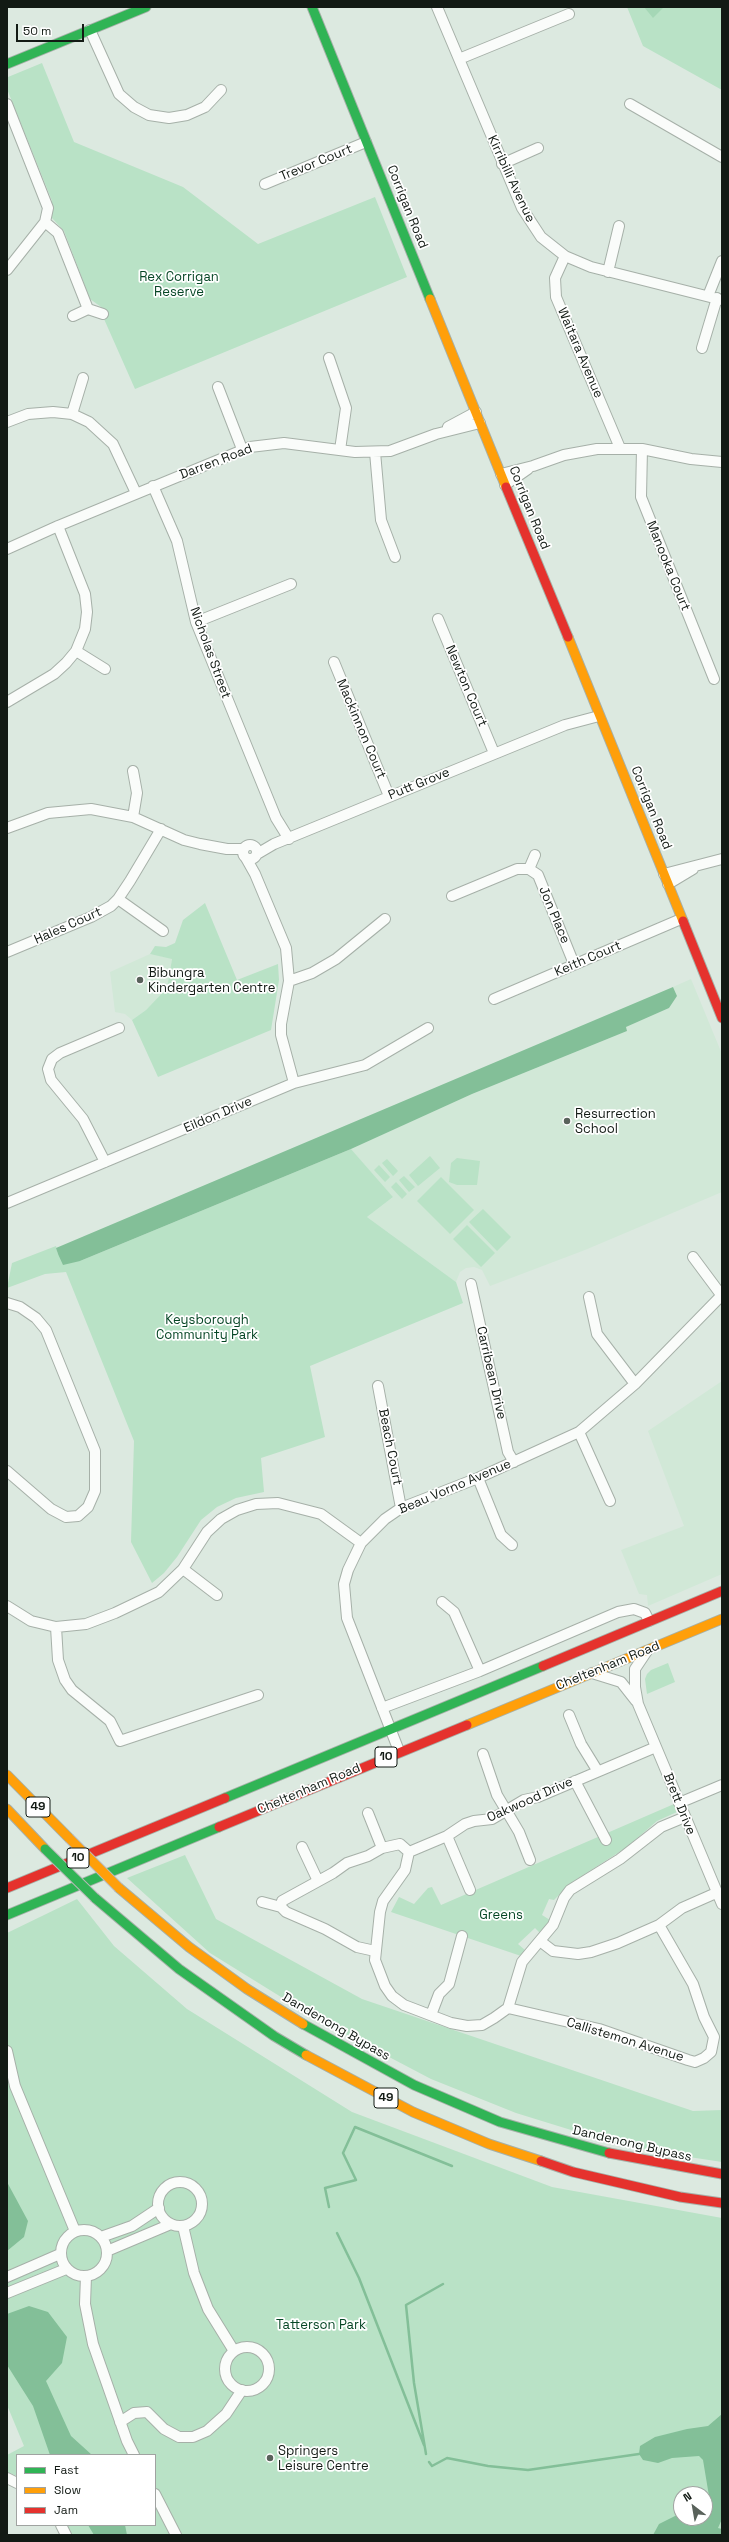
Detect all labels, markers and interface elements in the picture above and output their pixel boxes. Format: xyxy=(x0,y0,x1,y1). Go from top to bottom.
scale bar xyxy=(18,16,86,42)
text: 50 m xyxy=(23,23,51,39)
street label: Kirribilli Avenue xyxy=(484,133,538,225)
street label: Trevor Court xyxy=(277,141,355,185)
street label: Corrigan Road xyxy=(383,163,431,251)
park label: Rex Corrigan Reserve xyxy=(139,269,219,300)
street label: Waitara Avenue xyxy=(554,305,606,401)
street label: Darren Road xyxy=(177,441,255,483)
street label: Corrigan Road xyxy=(505,464,553,552)
street label: Manooka Court xyxy=(643,519,693,613)
street label: Nicholas Street xyxy=(186,605,234,701)
street label: Newton Court xyxy=(442,643,490,729)
street label: Mackinnon Court xyxy=(333,677,389,781)
street label: Corrigan Road xyxy=(627,764,675,852)
street label: Putt Grove xyxy=(386,765,452,803)
street label: Jon Place xyxy=(535,884,573,946)
street label: Hales Court xyxy=(32,904,104,948)
street label: Keith Court xyxy=(552,938,624,980)
place label: Bibungra Kindergarten Centre xyxy=(148,965,275,996)
marker: Bibungra Kindergarten Centre xyxy=(135,975,145,985)
street label: Eildon Drive xyxy=(182,1094,254,1136)
place label: Resurrection School xyxy=(575,1106,656,1137)
marker: Resurrection School xyxy=(562,1116,572,1126)
park label: Keysborough Community Park xyxy=(156,1312,258,1343)
street label: Carribean Drive xyxy=(473,1325,509,1421)
street label: Beach Court xyxy=(375,1407,405,1487)
street label: Beau Vorno Avenue xyxy=(396,1456,514,1518)
street label: Cheltenham Road xyxy=(554,1638,662,1694)
road number: 10 xyxy=(375,1747,397,1767)
street label: Cheltenham Road xyxy=(255,1760,363,1818)
street label: Brett Drive xyxy=(659,1771,699,1837)
street label: Oakwood Drive xyxy=(485,1774,575,1826)
road number: 49 xyxy=(26,1797,50,1817)
road number: 10 xyxy=(67,1848,89,1868)
park label: Greens xyxy=(479,1907,523,1923)
street label: Dandenong Bypass xyxy=(279,1990,393,2064)
street label: Callistemon Avenue xyxy=(564,2015,686,2065)
road number: 49 xyxy=(374,2088,398,2108)
street label: Dandenong Bypass xyxy=(571,2123,693,2165)
park label: Tatterson Park xyxy=(276,2317,366,2333)
place label: Springers Leisure Centre xyxy=(278,2443,369,2474)
marker: Springers Leisure Centre xyxy=(265,2453,275,2463)
legend xyxy=(16,2454,156,2526)
text: Fast xyxy=(54,2462,79,2478)
text: Slow xyxy=(54,2482,81,2498)
north arrow xyxy=(673,2486,713,2526)
text: N xyxy=(681,2489,694,2504)
text: Jam xyxy=(54,2502,78,2518)

